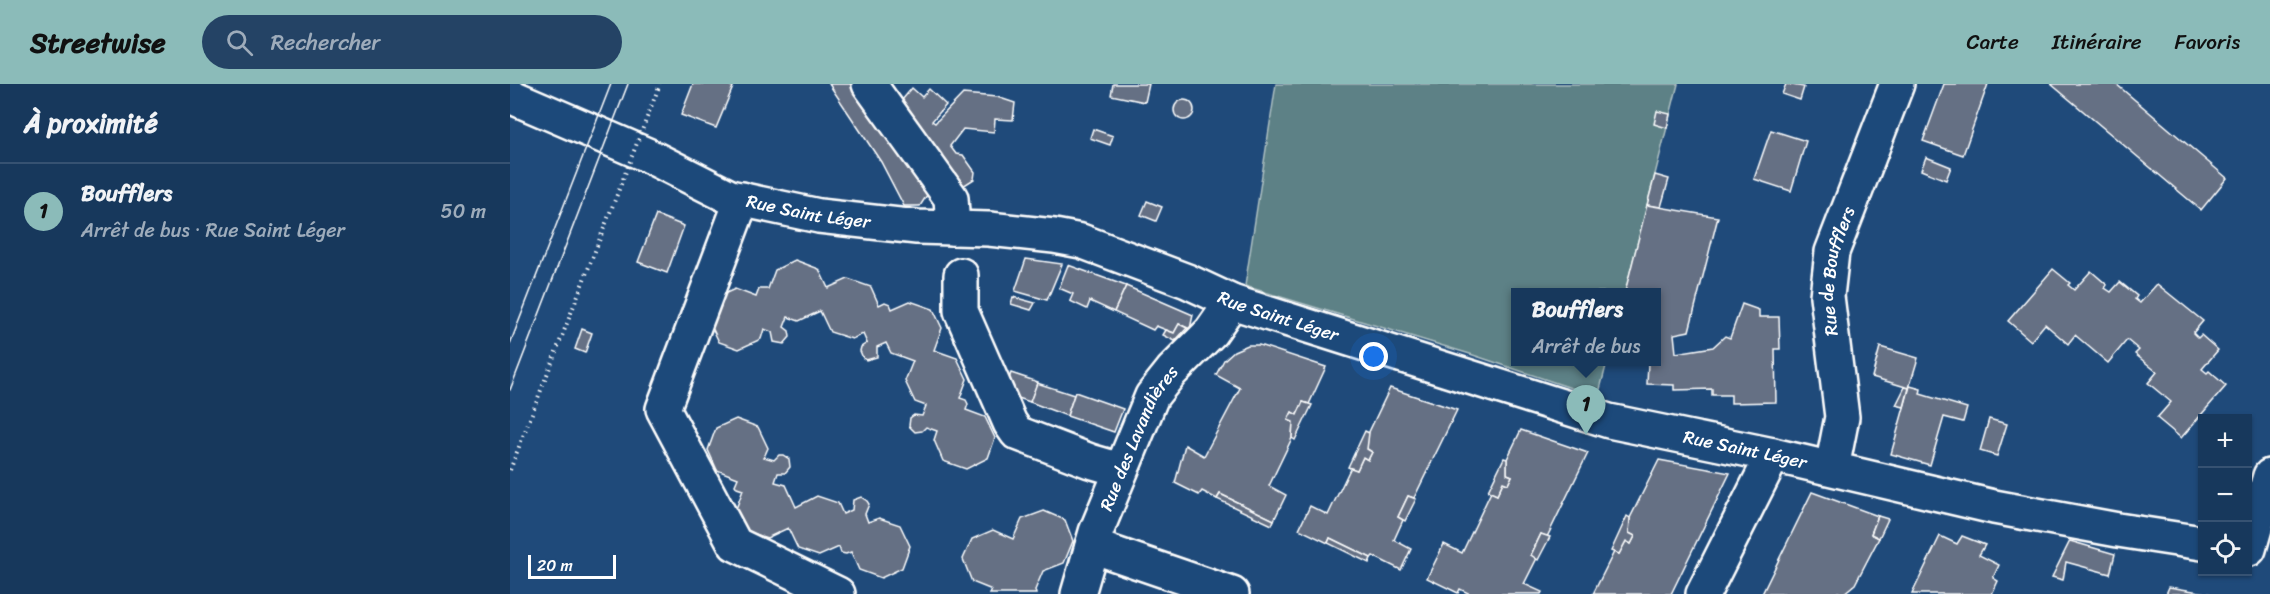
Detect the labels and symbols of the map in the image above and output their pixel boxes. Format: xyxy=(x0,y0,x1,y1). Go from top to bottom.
street label: Rue Saint Léger xyxy=(743,185,874,238)
street label: Rue de Boufflers xyxy=(1810,201,1864,338)
street label: Rue Saint Léger xyxy=(1212,281,1344,351)
your location xyxy=(1359,342,1388,371)
street label: Rue des Lavandières xyxy=(1090,357,1187,516)
pin: 1 xyxy=(1566,386,1606,435)
street label: Rue Saint Léger xyxy=(1680,421,1812,479)
scale bar xyxy=(528,552,616,580)

